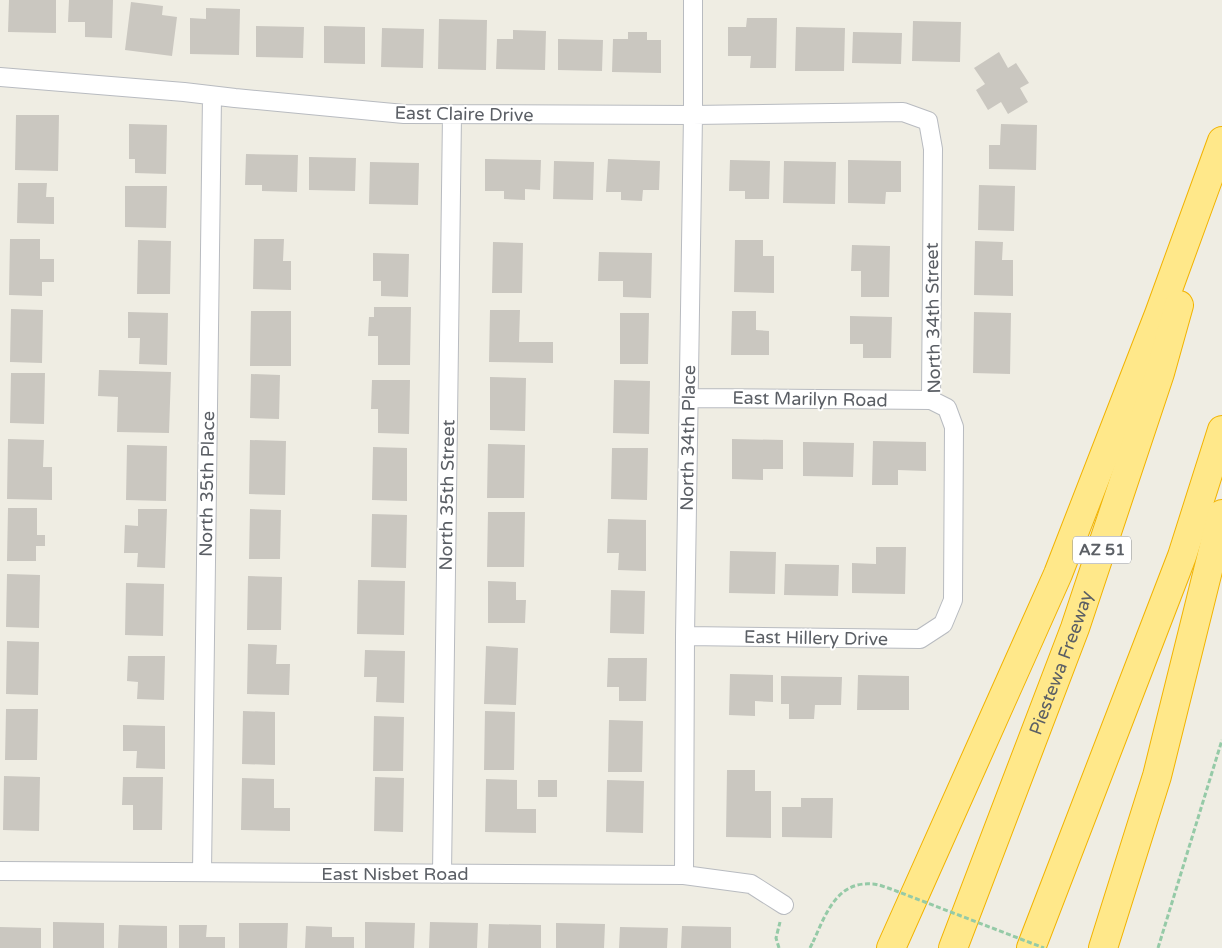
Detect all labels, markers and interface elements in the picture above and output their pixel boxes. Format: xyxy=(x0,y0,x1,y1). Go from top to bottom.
street label: East Claire Drive xyxy=(394,102,534,126)
street label: North 34th Street xyxy=(921,242,945,394)
street label: North 34th Place xyxy=(676,365,700,511)
street label: East Marilyn Road xyxy=(732,387,888,411)
street label: North 35th Place xyxy=(195,411,219,557)
street label: North 35th Street xyxy=(435,419,459,571)
road number: AZ 51 xyxy=(1073,536,1131,564)
street label: Piestewa Freeway xyxy=(1024,588,1098,738)
street label: East Hillery Drive xyxy=(744,626,888,650)
street label: East Nisbet Road xyxy=(321,863,469,885)

